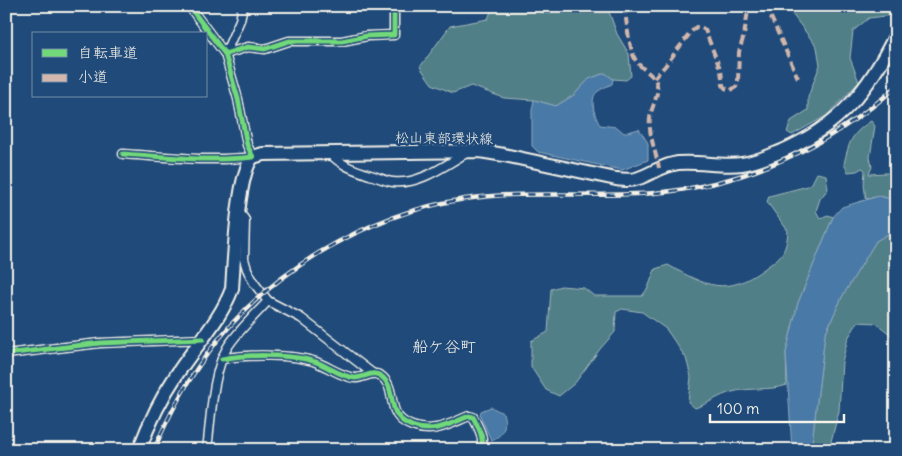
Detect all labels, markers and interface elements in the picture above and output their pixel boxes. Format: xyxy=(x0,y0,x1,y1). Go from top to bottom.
legend xyxy=(32,32,208,98)
text: 自転車道 xyxy=(78,43,138,62)
text: 小道 xyxy=(78,67,108,86)
street label: 松山東部環状線 xyxy=(395,128,493,148)
district label: 船ケ谷町 xyxy=(412,336,476,356)
scale bar xyxy=(710,391,843,423)
text: 100 m xyxy=(717,399,759,418)

